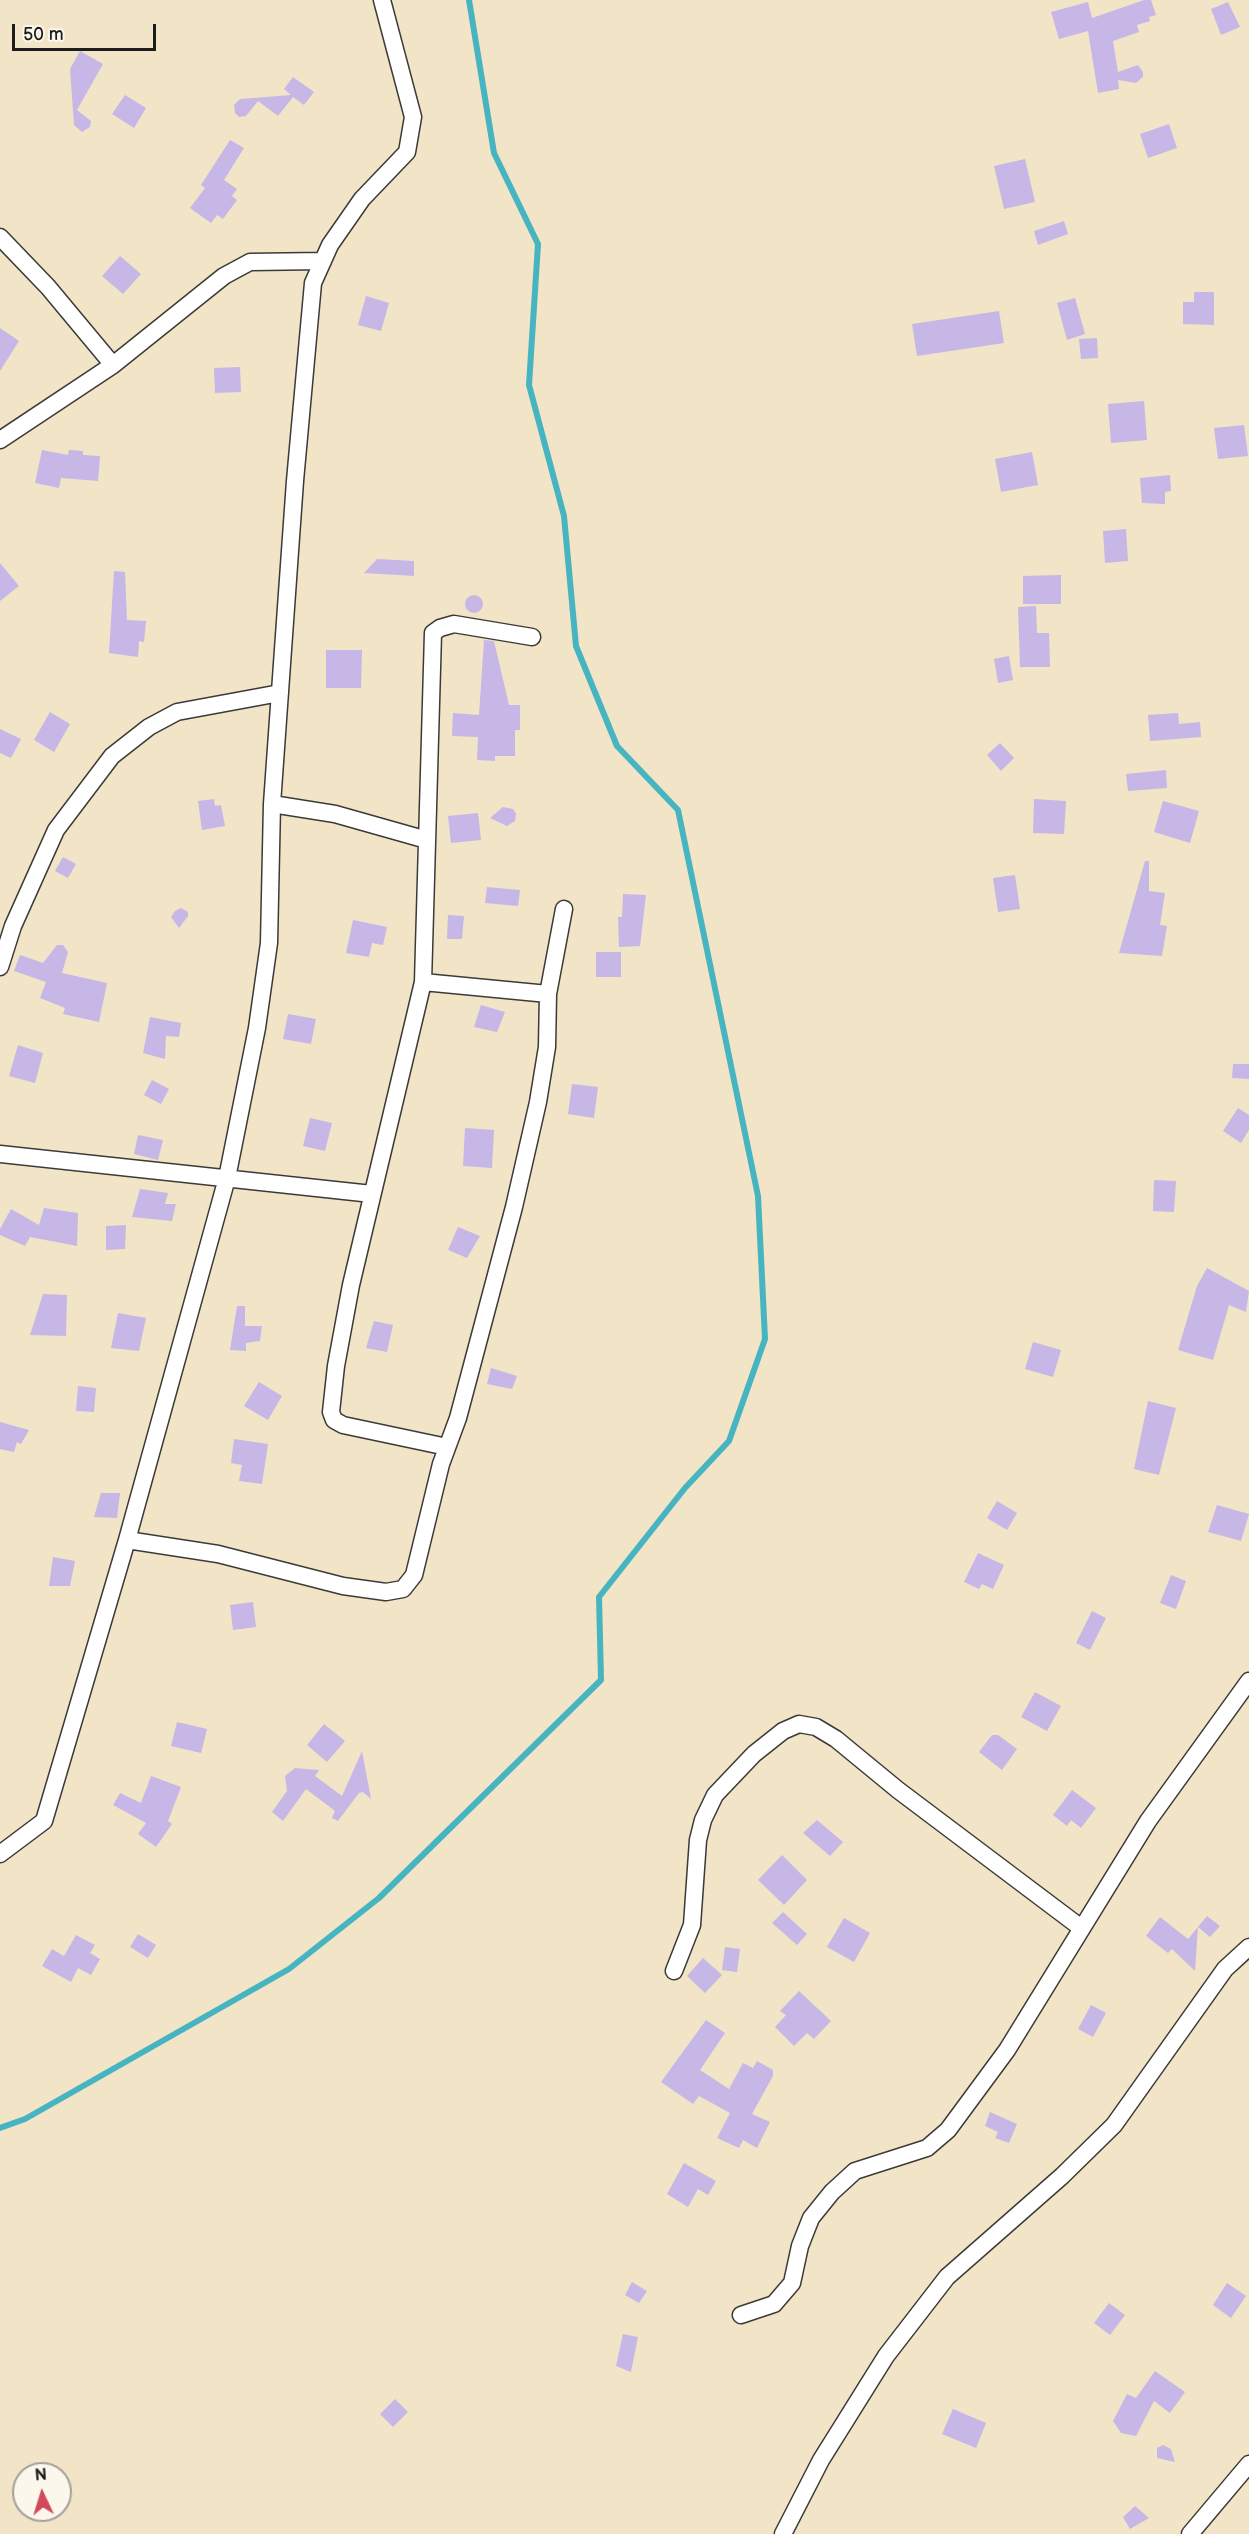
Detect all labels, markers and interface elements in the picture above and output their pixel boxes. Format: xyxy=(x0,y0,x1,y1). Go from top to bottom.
scale bar xyxy=(15,12,159,50)
text: 50 m xyxy=(23,24,64,45)
north arrow xyxy=(12,2462,72,2522)
text: N xyxy=(34,2466,48,2485)

